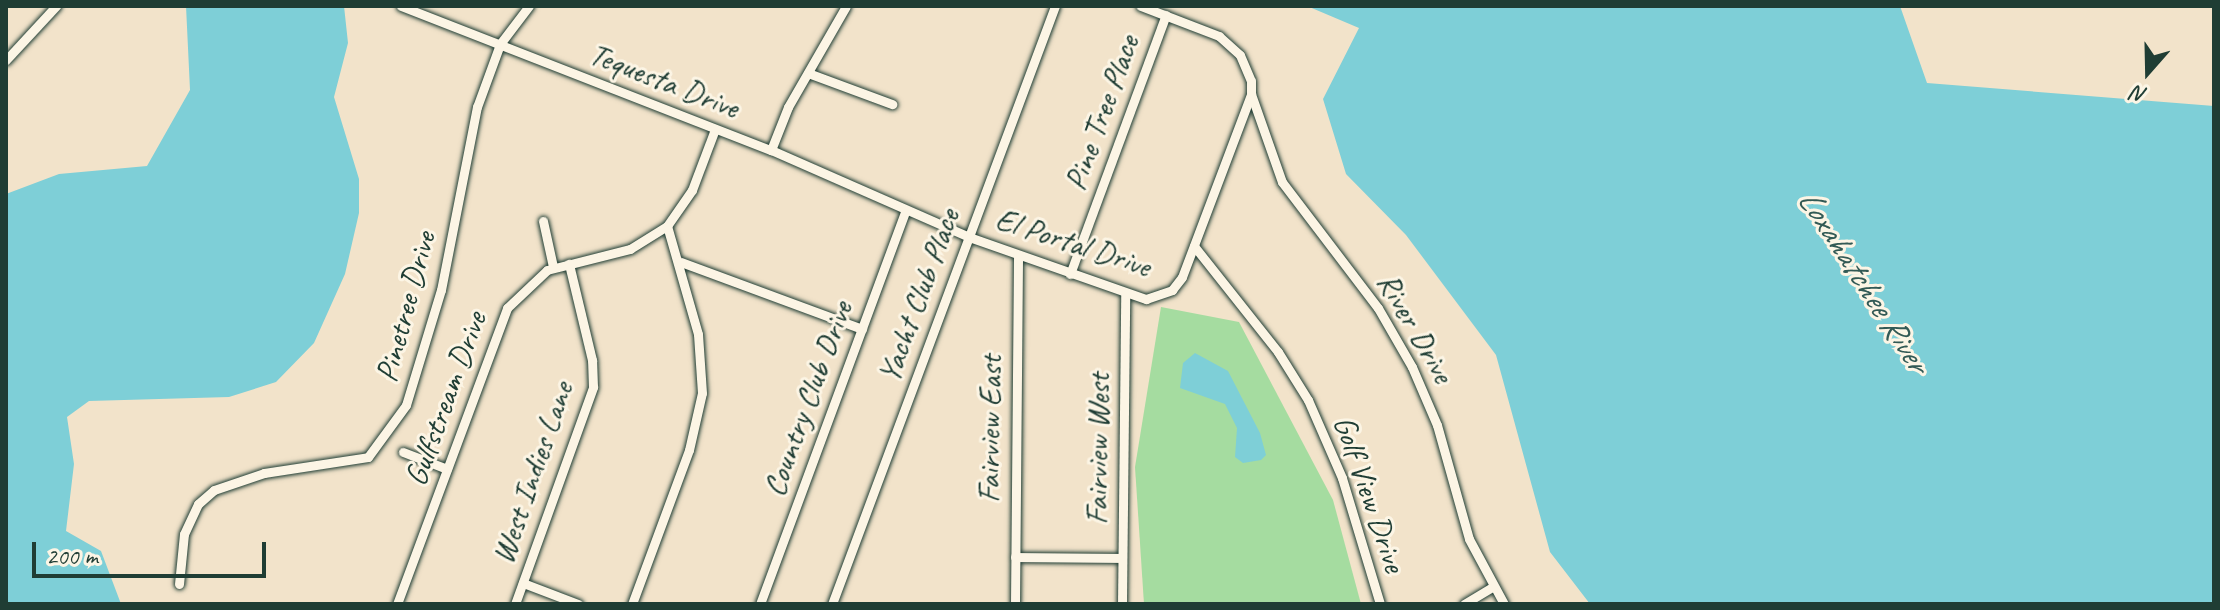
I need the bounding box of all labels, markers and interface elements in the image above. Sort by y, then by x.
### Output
street label: Pine Tree Place [1056,30,1148,196]
north arrow [2108,32,2188,112]
street label: Tequesta Drive [584,35,744,127]
text: N [2129,79,2151,110]
water label: Loxahatchee River [1790,181,1938,379]
street label: El Portal Drive [991,200,1155,286]
street label: Yacht Club Place [870,204,968,388]
street label: Pinetree Drive [368,228,444,386]
street label: River Drive [1368,266,1462,390]
street label: Country Club Drive [755,296,861,502]
street label: Gulfstream Drive [397,307,495,491]
street label: Fairview East [970,354,1010,504]
street label: Fairview West [1077,373,1119,525]
street label: West Indies Lane [484,377,582,569]
street label: Golf View Drive [1324,411,1414,577]
scale bar [36,526,270,576]
text: 200 m [46,541,98,571]

